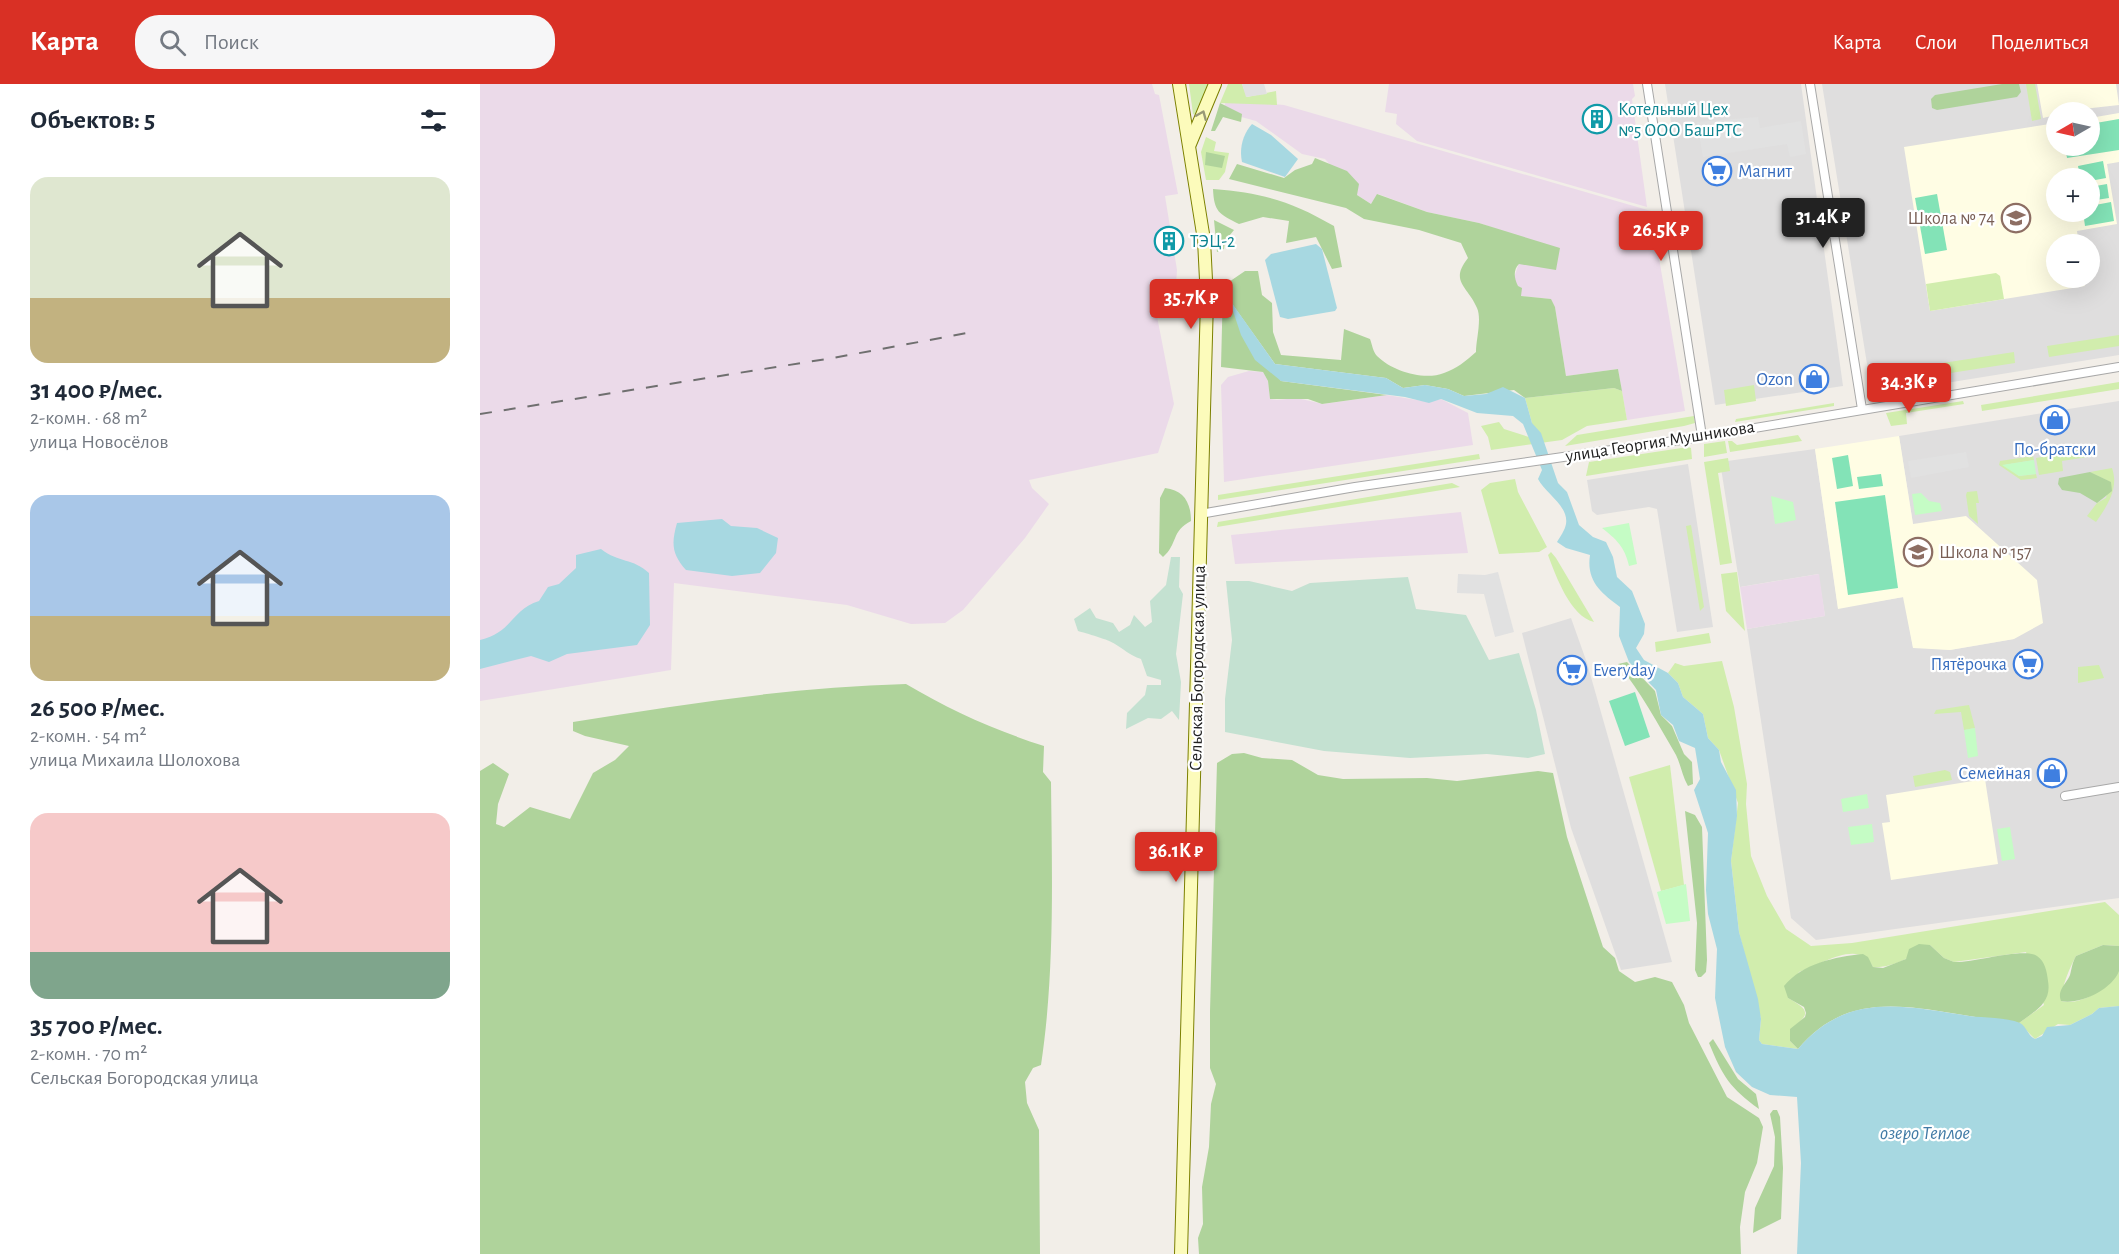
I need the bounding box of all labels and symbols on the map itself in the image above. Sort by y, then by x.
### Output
place label: Котельный Цех №5 ООО БашРТС [1618,101,1742,140]
north arrow [2046,102,2100,156]
building icon: Котельный Цех №5 ООО БашРТС [1581,103,1613,135]
one-way arrow [1195,110,1207,121]
supermarket icon: Магнит [1701,155,1733,187]
place label: Магнит [1738,163,1793,181]
pin: 31.4K ₽ [1768,198,1878,249]
school or university icon: Школа № 74 [2000,202,2032,234]
place label: Школа № 74 [1907,210,1995,228]
pin: 26.5K ₽ [1606,211,1716,262]
building icon: ТЭЦ-2 [1153,225,1185,257]
place label: ТЭЦ-2 [1190,233,1235,251]
pin: 35.7K ₽ [1136,279,1246,330]
shop icon: Ozon [1798,363,1830,395]
pin: 34.3K ₽ [1854,363,1964,414]
place label: Ozon [1756,371,1793,389]
shop icon: По-братски [2039,404,2071,436]
street label: улица Георгия Мушникова [1563,418,1756,466]
place label: По-братски [2013,440,2097,459]
school or university icon: Школа № 157 [1902,536,1934,568]
place label: Школа № 157 [1939,544,2032,562]
street label: Сельская Богородская улица [1187,565,1209,771]
supermarket icon: Пятёрочка [2012,648,2044,680]
supermarket icon: Everyday [1556,654,1588,686]
place label: Пятёрочка [1930,656,2007,674]
place label: Everyday [1593,662,1656,680]
shop icon: Семейная [2036,757,2068,789]
place label: Семейная [1958,765,2031,783]
pin: 36.1K ₽ [1121,832,1231,883]
water label: озеро Теплое [1880,1123,1970,1143]

